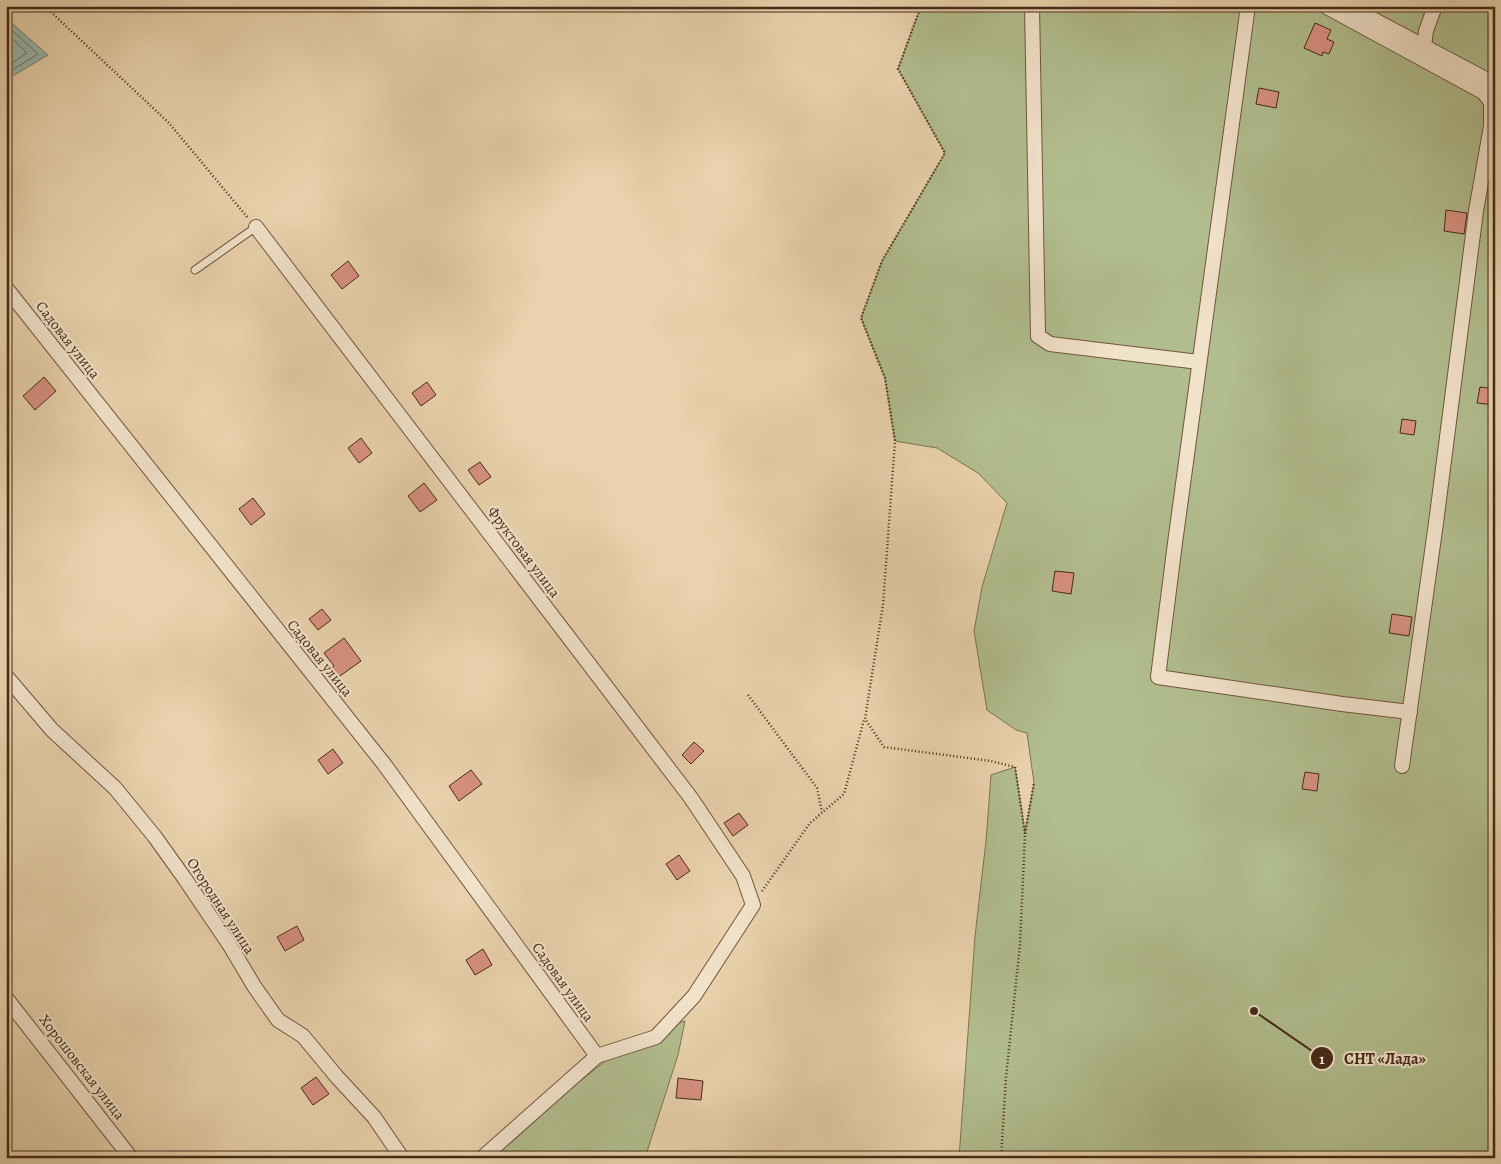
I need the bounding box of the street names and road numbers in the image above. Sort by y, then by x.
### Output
street label: Садовая улица [31,297,105,383]
street label: Фруктовая улица [483,502,565,602]
street label: Садовая улица [283,615,357,701]
street label: Огородная улица [182,854,260,958]
street label: Садовая улица [527,938,599,1026]
street label: Хорошовская улица [34,1010,130,1124]

